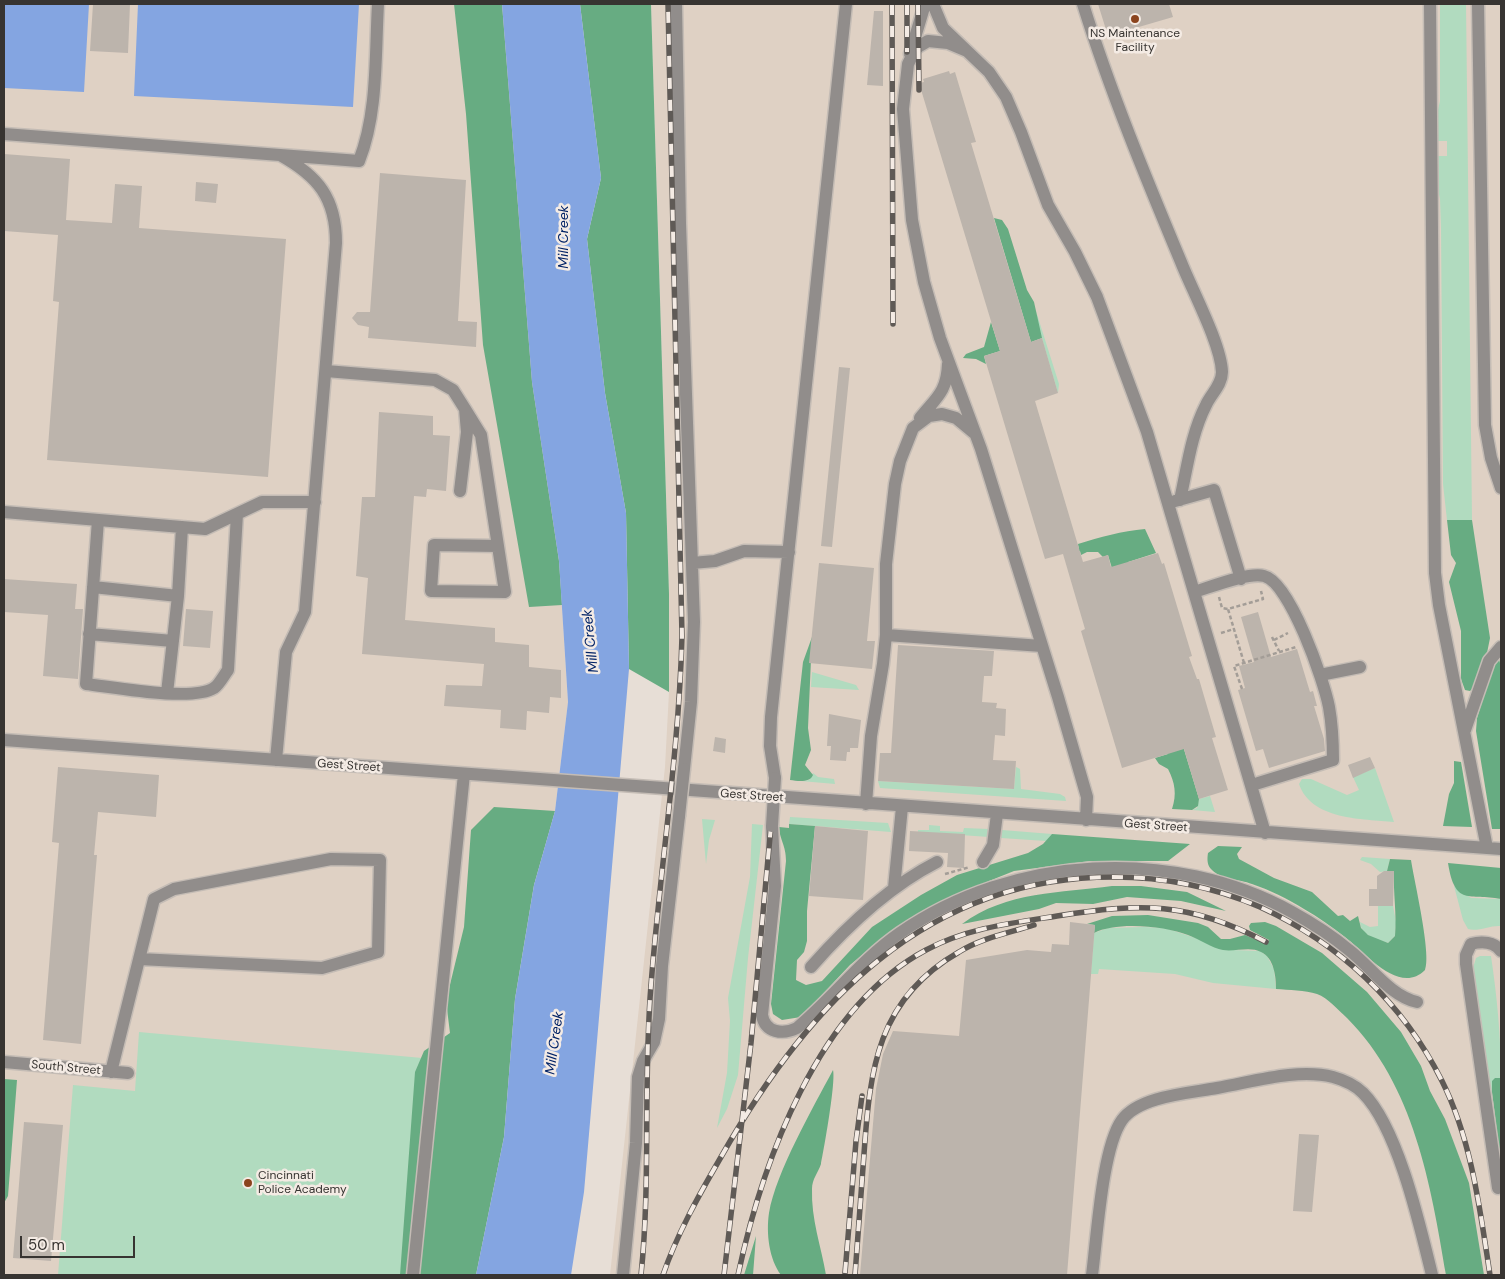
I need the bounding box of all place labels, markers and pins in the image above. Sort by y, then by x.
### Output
marker: NS Maintenance Facility [1129,13,1141,25]
place label: NS Maintenance Facility [1090,27,1180,55]
place label: Cincinnati Police Academy [258,1169,347,1197]
marker: Cincinnati Police Academy [242,1177,254,1189]

